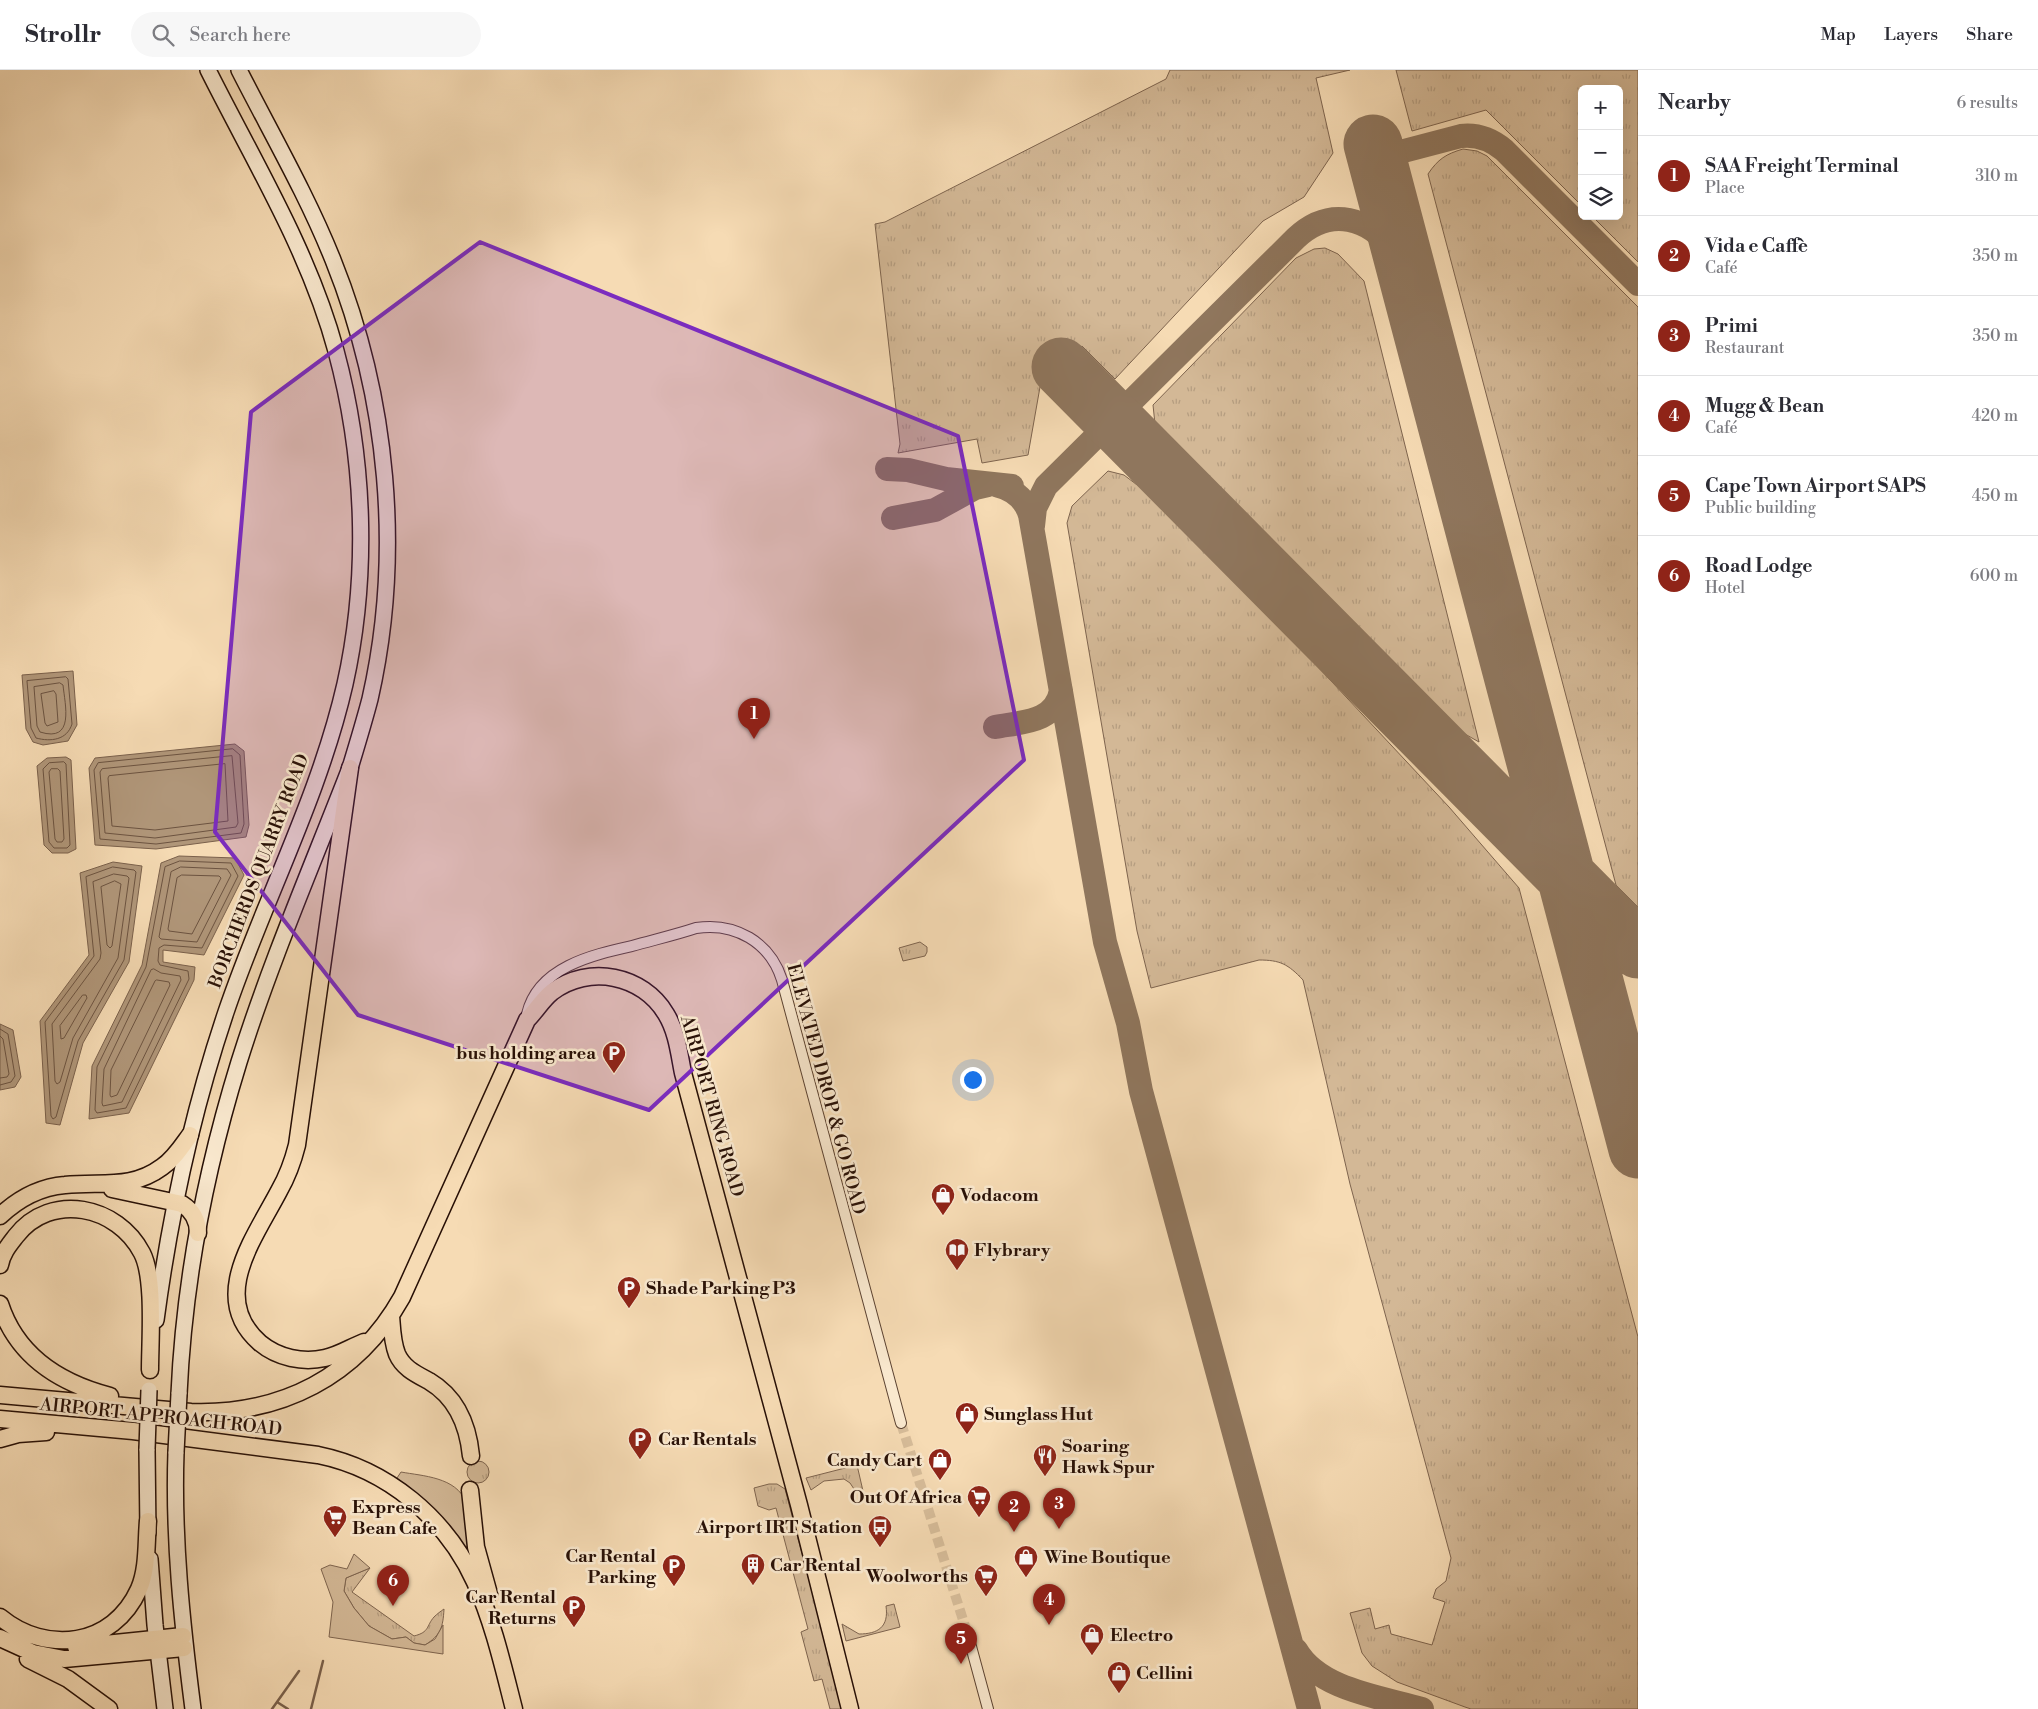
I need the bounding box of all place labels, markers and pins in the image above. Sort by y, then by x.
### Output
pin: 1 [738,698,770,739]
parking icon: bus holding area [601,1040,627,1074]
place label: bus holding area [456,1042,596,1065]
shop icon: Vodacom [930,1182,956,1216]
place label: Vodacom [959,1184,1039,1207]
library icon: Flybrary [944,1237,970,1271]
place label: Flybrary [974,1239,1051,1262]
parking icon: Shade Parking P3 [616,1275,642,1309]
place label: Shade Parking P3 [646,1277,796,1300]
shop icon: Sunglass Hut [954,1401,980,1435]
place label: Sunglass Hut [984,1403,1093,1426]
parking icon: Car Rentals [627,1426,653,1460]
place label: Car Rentals [658,1428,757,1451]
place label: Soaring Hawk Spur [1062,1435,1155,1479]
restaurant icon: Soaring Hawk Spur [1032,1443,1058,1477]
shop icon: Candy Cart [927,1447,953,1481]
place label: Candy Cart [827,1449,923,1472]
supermarket icon: Out Of Africa [966,1484,992,1518]
place label: Out Of Africa [850,1486,962,1509]
pin: 3 [1043,1488,1075,1529]
pin: 2 [998,1491,1030,1532]
place label: Express Bean Cafe [352,1496,437,1540]
supermarket icon: Express Bean Cafe [322,1504,348,1538]
bus stop icon: Airport IRT Station [867,1514,893,1548]
place label: Airport IRT Station [695,1516,862,1539]
shop icon: Wine Boutique [1013,1544,1039,1578]
place label: Car Rental Parking [565,1545,657,1589]
place label: Wine Boutique [1043,1546,1171,1569]
building icon: Car Rental [740,1552,766,1586]
parking icon: Car Rental Parking [661,1553,687,1587]
place label: Car Rental [770,1554,861,1577]
supermarket icon: Woolworths [973,1563,999,1597]
pin: 6 [377,1565,409,1606]
place label: Woolworths [865,1565,968,1588]
pin: 4 [1033,1584,1065,1625]
place label: Car Rental Returns [465,1586,556,1630]
parking icon: Car Rental Returns [561,1594,587,1628]
shop icon: Electro [1079,1622,1105,1656]
pin: 5 [945,1623,977,1664]
place label: Electro [1110,1624,1173,1647]
shop icon: Cellini [1106,1660,1132,1694]
place label: Cellini [1136,1662,1193,1685]

